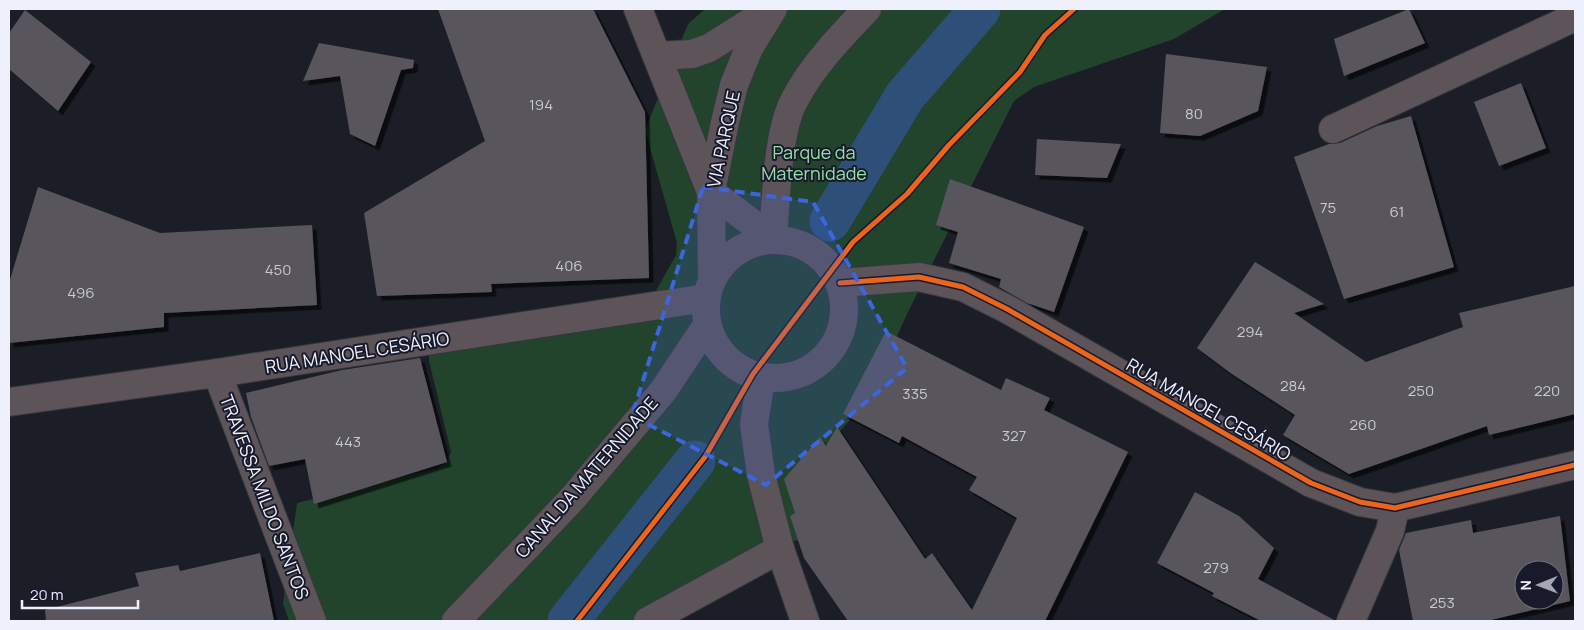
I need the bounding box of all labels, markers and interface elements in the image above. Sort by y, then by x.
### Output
street label: VIA PARQUE [701,88,745,190]
house number: 194 [529,94,553,115]
house number: 80 [1185,103,1203,124]
park label: Parque da Maternidade [761,140,867,185]
house number: 75 [1320,197,1336,218]
house number: 61 [1390,201,1404,222]
house number: 406 [555,255,583,276]
house number: 450 [265,259,291,280]
house number: 496 [67,282,95,303]
house number: 294 [1237,321,1264,342]
street label: RUA MANOEL CESÁRIO [263,326,451,378]
street label: RUA MANOEL CESÁRIO [1122,352,1296,466]
house number: 284 [1280,375,1306,396]
house number: 250 [1408,380,1434,401]
house number: 220 [1534,380,1560,401]
house number: 335 [902,383,928,404]
street label: TRAVESSA MILDO SANTOS [215,391,315,603]
street label: CANAL DA MATERNIDADE [509,391,663,563]
house number: 260 [1349,414,1377,435]
house number: 327 [1002,425,1026,446]
house number: 443 [335,431,361,452]
house number: 279 [1203,557,1229,578]
north arrow [1514,560,1564,610]
scale bar [22,578,139,610]
text: N [1516,580,1535,590]
text: 20 m [30,584,63,605]
house number: 253 [1429,592,1455,613]

